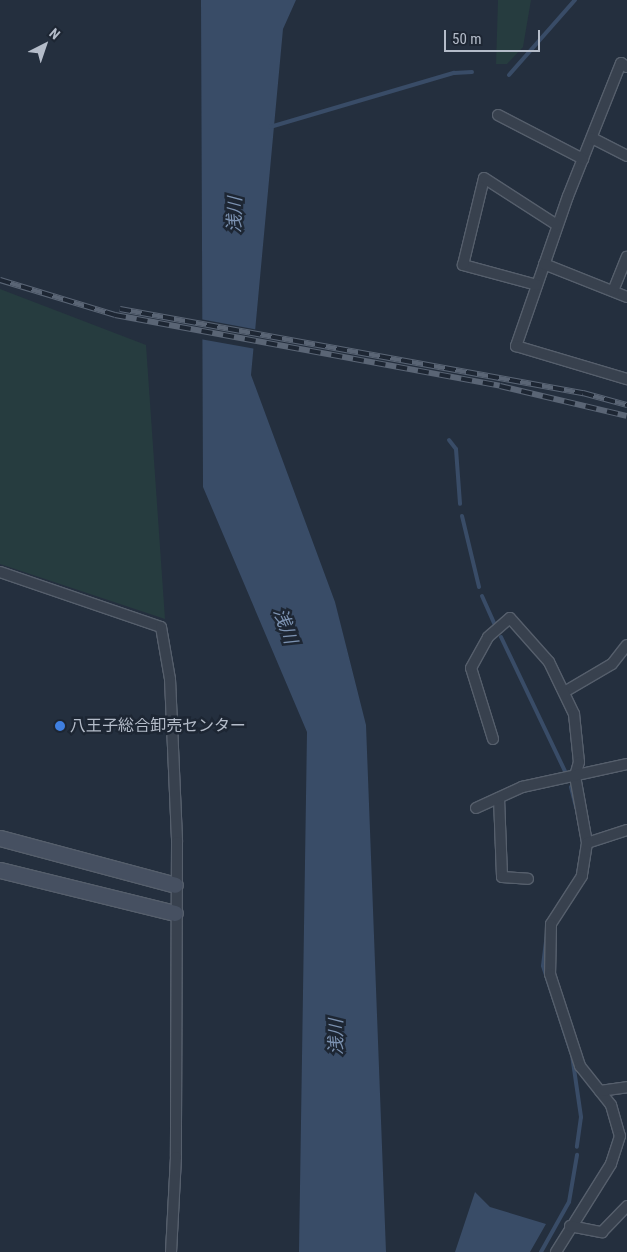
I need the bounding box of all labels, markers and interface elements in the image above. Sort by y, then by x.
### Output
north arrow [20,20,70,70]
scale bar [447,20,543,52]
text: N [46,25,63,43]
text: 50 m [452,30,482,48]
water label: 浅川 [224,197,246,233]
water label: 浅川 [269,605,301,647]
place label: 八王子総合卸売センター [70,716,246,736]
marker: 八王子総合卸売センター [54,720,66,732]
water label: 浅川 [325,1019,347,1055]

